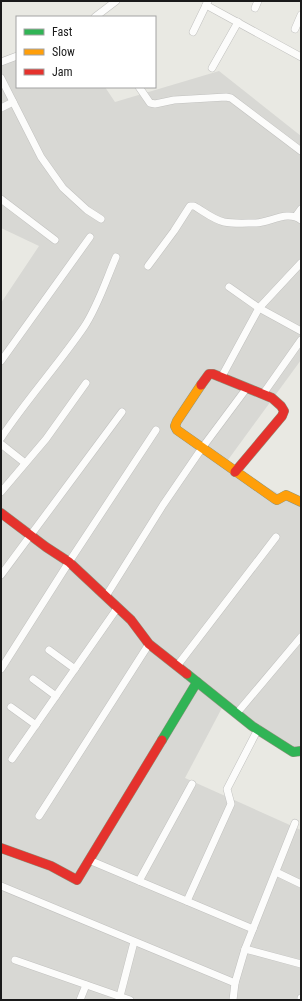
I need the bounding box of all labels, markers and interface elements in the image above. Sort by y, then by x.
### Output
legend [16,16,156,88]
text: Fast [52,25,73,39]
text: Slow [52,45,75,59]
text: Jam [52,65,73,79]

